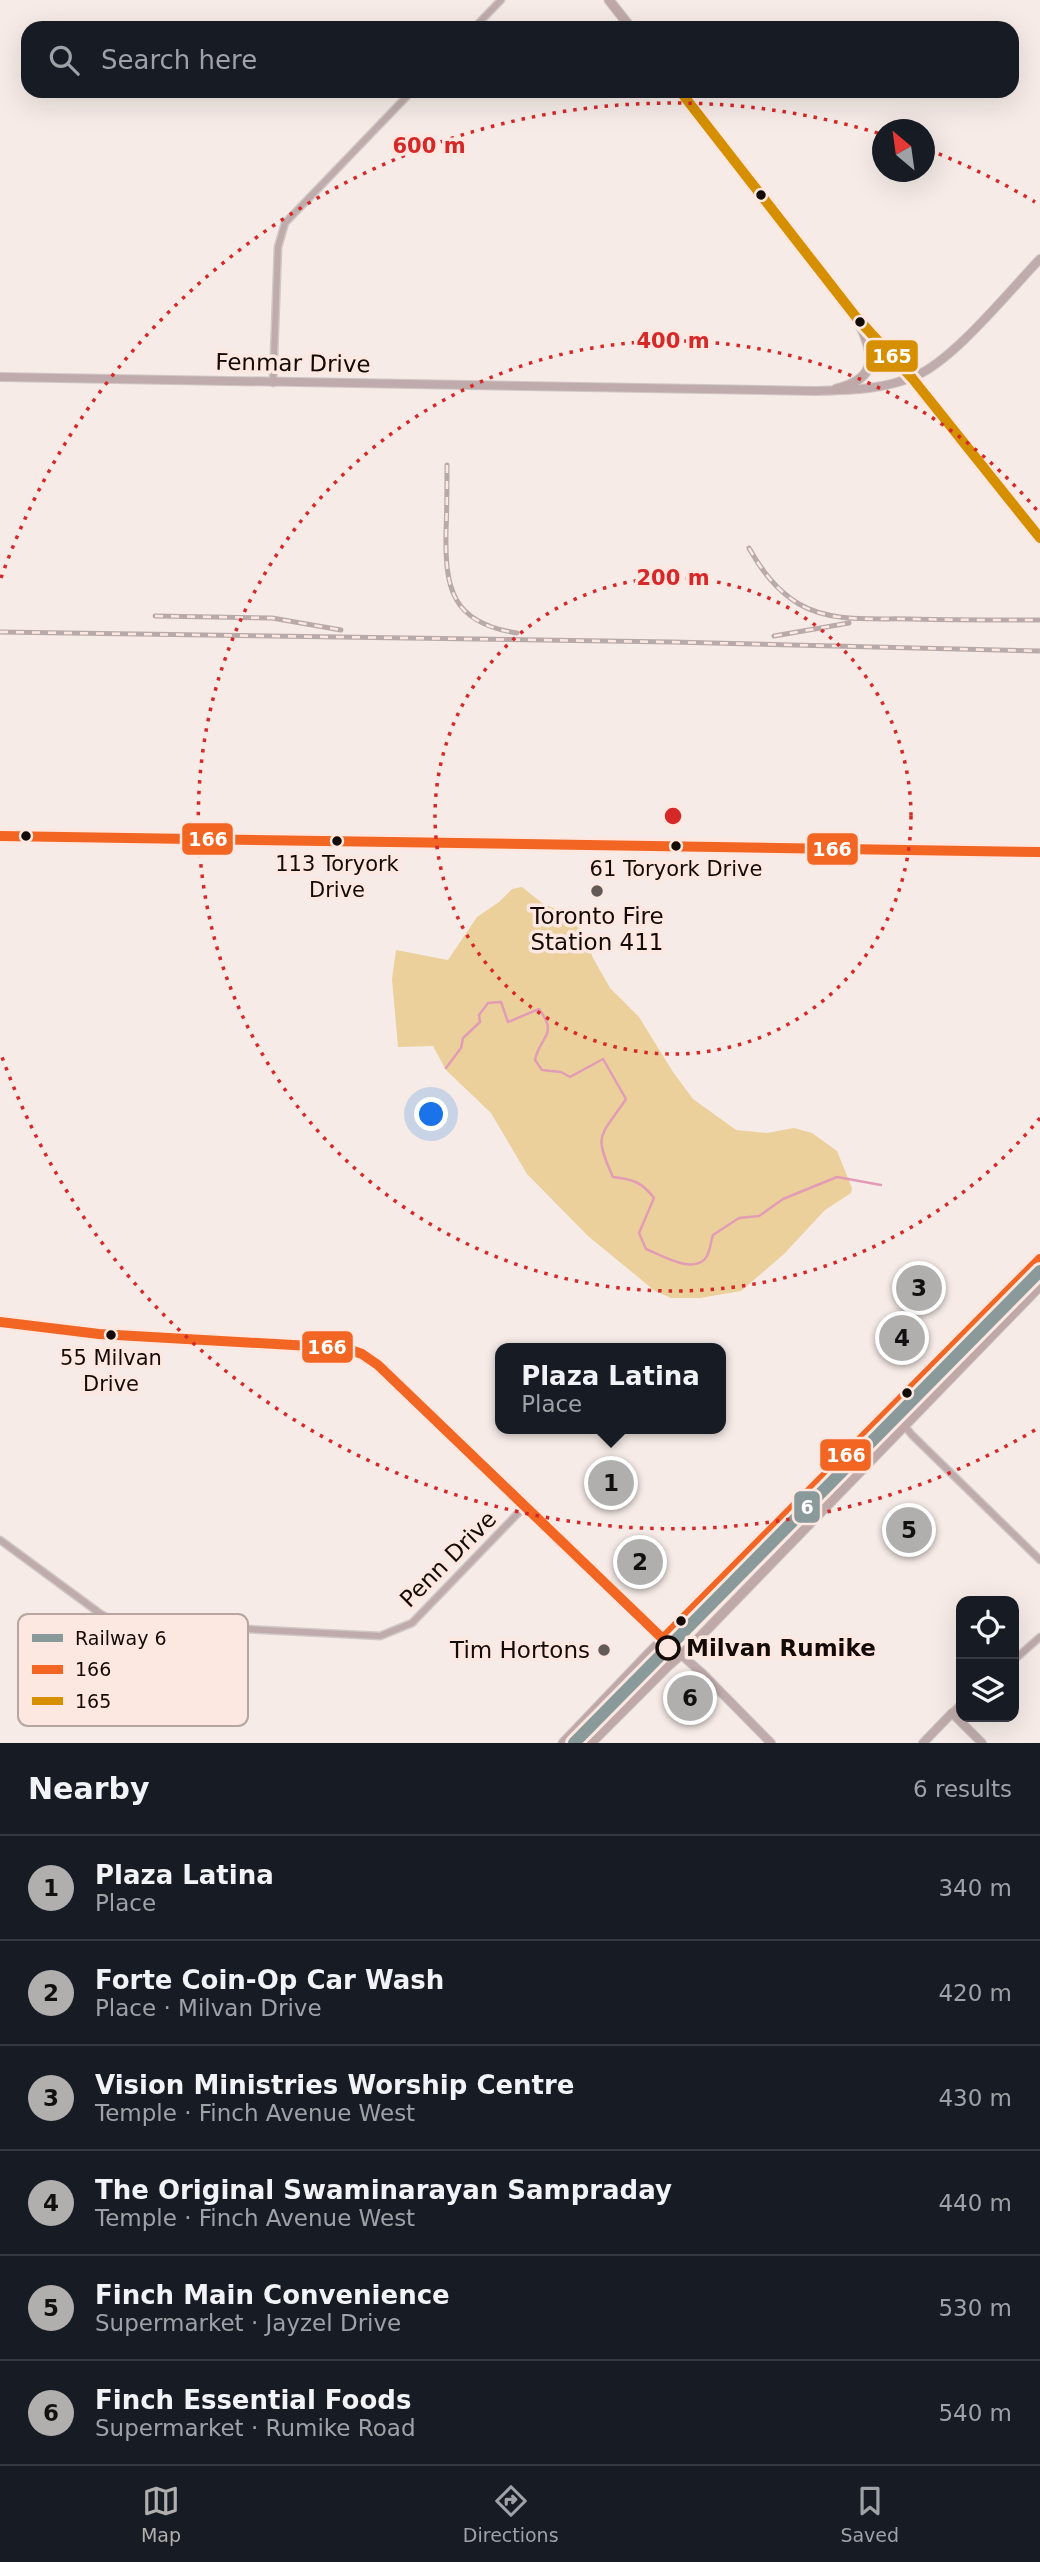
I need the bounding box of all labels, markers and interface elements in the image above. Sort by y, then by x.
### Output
search box [21,21,1019,98]
icon: search [45,41,83,79]
text: Search here [101,45,257,75]
north arrow [872,119,935,182]
text: 600 m [392,134,466,158]
unlabelled marker [754,188,768,202]
unlabelled marker [853,315,867,329]
text: 400 m [636,329,710,353]
line badge: 165 [865,339,919,373]
text: 165 [872,345,912,367]
street label: Fenmar Drive [215,349,371,377]
text: 200 m [636,566,710,590]
centre of rings [661,804,685,828]
line badge: 166 [181,822,234,856]
text: 166 [188,828,228,850]
unlabelled marker [19,829,33,843]
line badge: 166 [806,832,859,866]
marker: 113 Toryork Drive [330,834,344,848]
text: 166 [812,838,852,860]
marker: 61 Toryork Drive [669,839,683,853]
place label: 113 Toryork Drive [275,852,400,902]
place label: 61 Toryork Drive [590,857,762,881]
marker: Toronto Fire Station 411 [589,883,605,899]
place label: Toronto Fire Station 411 [529,903,664,955]
your location [414,1097,448,1131]
pin: 3 [896,1262,942,1314]
pin: 4 [879,1312,925,1364]
marker: 55 Milvan Drive [104,1328,118,1342]
line badge: 166 [301,1330,354,1364]
text: 166 [307,1336,347,1358]
popup [495,1343,726,1434]
place label: 55 Milvan Drive [60,1346,162,1396]
text: Plaza Latina [521,1361,700,1391]
unlabelled marker [900,1386,914,1400]
text: Place [521,1391,582,1417]
line badge: 166 [819,1438,872,1472]
text: 166 [826,1444,866,1466]
pin: 1 [588,1457,634,1509]
line badge: 6 [793,1490,821,1524]
text: 6 [800,1496,814,1518]
pin: 5 [886,1504,932,1556]
street label: Penn Drive [395,1506,501,1612]
pin: 2 [617,1536,663,1588]
map controls [956,1596,1019,1722]
button: locate [956,1596,1019,1659]
legend [18,1614,248,1726]
unlabelled marker [674,1614,688,1628]
text: Railway 6 [75,1627,167,1649]
place label: Milvan Rumike [686,1635,876,1661]
marker: Milvan Rumike [656,1636,680,1660]
place label: Tim Hortons [449,1637,590,1663]
marker: Tim Hortons [596,1642,612,1658]
text: 166 [75,1658,111,1680]
button: layers [956,1659,1019,1722]
pin: 6 [667,1672,713,1724]
text: 165 [75,1690,111,1712]
text: Nearby [28,1771,150,1806]
text: 6 results [913,1776,1012,1802]
text: Plaza Latina [95,1860,274,1890]
text: 1 [43,1875,59,1901]
text: 340 m [938,1875,1012,1901]
text: Place [95,1890,156,1916]
text: Forte Coin-Op Car Wash [95,1965,444,1995]
text: 2 [43,1980,59,2006]
text: 420 m [938,1980,1012,2006]
text: Place · Milvan Drive [95,1995,322,2021]
text: Vision Ministries Worship Centre [95,2070,575,2100]
text: 3 [43,2085,59,2111]
text: 430 m [938,2085,1012,2111]
text: Temple · Finch Avenue West [95,2100,415,2126]
text: The Original Swaminarayan Sampraday [95,2175,672,2205]
text: 4 [43,2190,59,2216]
text: 440 m [938,2190,1012,2216]
text: Temple · Finch Avenue West [95,2205,415,2231]
text: Finch Main Convenience [95,2280,450,2310]
text: 5 [43,2295,59,2321]
text: 530 m [938,2295,1012,2321]
text: Supermarket · Jayzel Drive [95,2310,401,2336]
text: Finch Essential Foods [95,2385,411,2415]
text: 6 [43,2400,59,2426]
text: 540 m [938,2400,1012,2426]
text: Supermarket · Rumike Road [95,2415,416,2441]
tab: Map [141,2482,181,2546]
tab: Directions [463,2482,559,2546]
tab: Saved [840,2482,899,2546]

